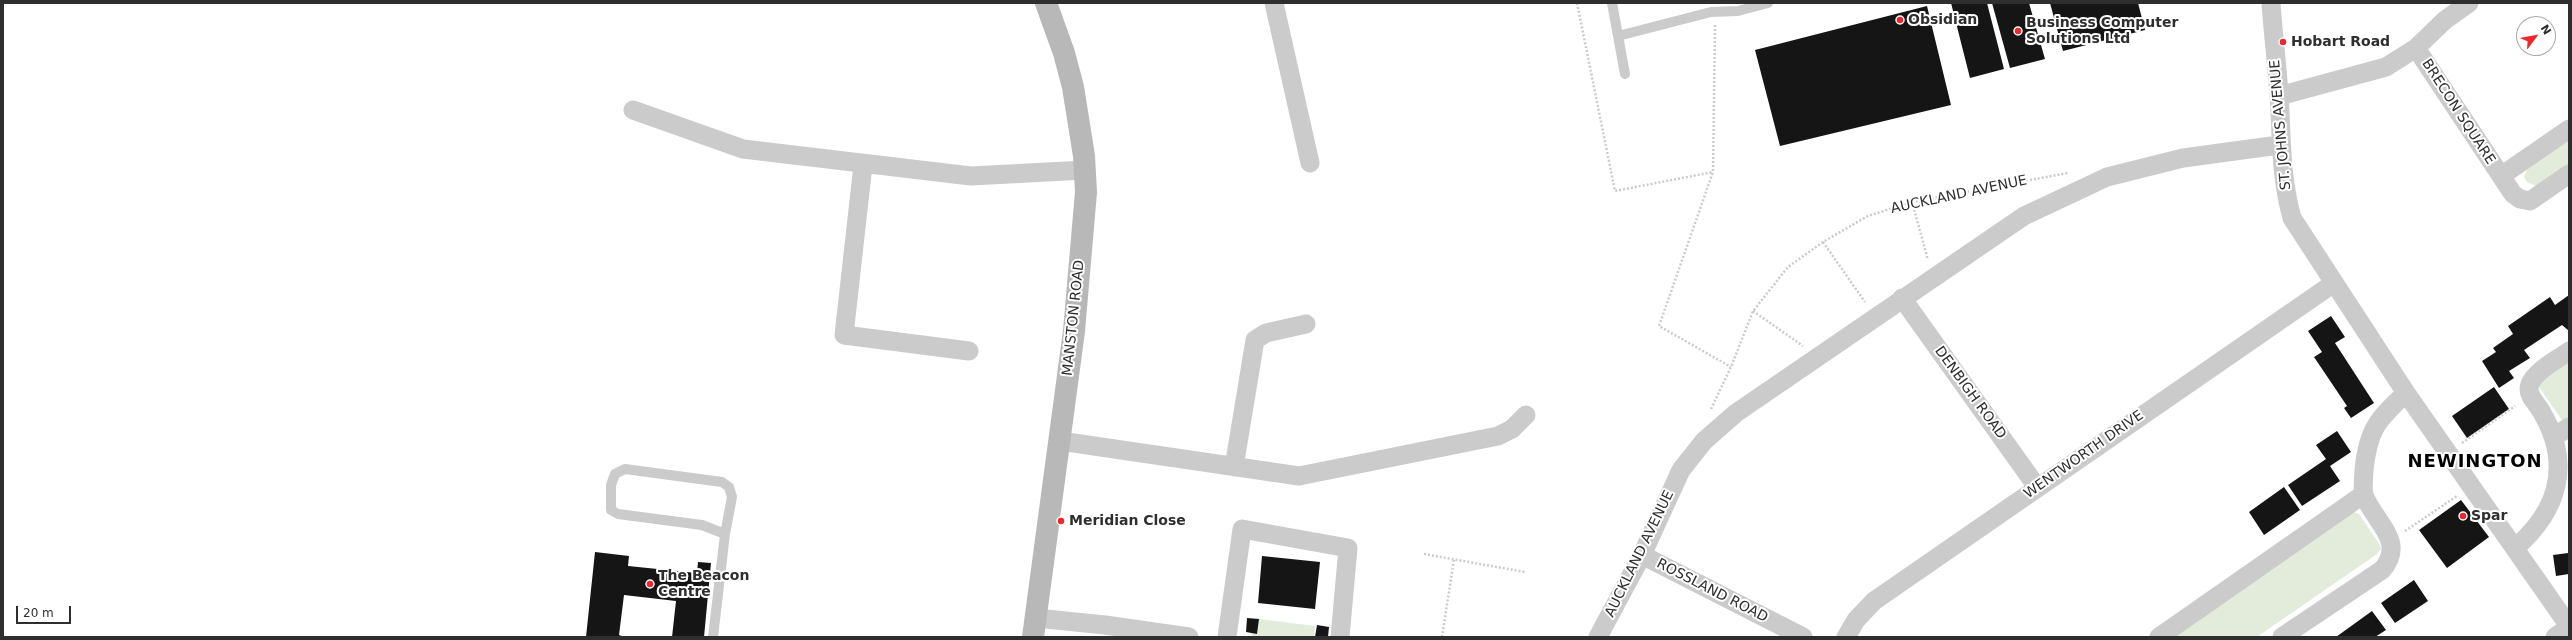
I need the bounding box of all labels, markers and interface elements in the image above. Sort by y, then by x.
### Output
place label: Obsidian [1908,12,1977,28]
marker: Obsidian [1895,15,1905,25]
place label: Business Computer Solutions Ltd [2026,15,2178,48]
north arrow [2516,16,2556,56]
text: N [2538,23,2554,37]
marker: Business Computer Solutions Ltd [2013,26,2023,36]
place label: Hobart Road [2291,34,2390,50]
marker: Hobart Road [2278,37,2288,47]
street label: BRECON SQUARE [2418,56,2498,168]
street label: ST. JOHNS AVENUE [2267,59,2295,191]
street label: AUCKLAND AVENUE [1889,172,2029,218]
street label: MANSTON ROAD [1060,259,1088,377]
street label: DENBIGH ROAD [1931,343,2009,443]
street label: WENTWORTH DRIVE [2021,407,2147,503]
district label: NEWINGTON [2407,451,2543,473]
street label: AUCKLAND AVENUE [1602,488,1678,620]
place label: Spar [2471,508,2507,524]
marker: Spar [2458,511,2468,521]
place label: Meridian Close [1069,513,1186,529]
marker: Meridian Close [1056,516,1066,526]
street label: ROSSLAND ROAD [1653,556,1771,626]
place label: The Beacon Centre [658,568,749,600]
marker: The Beacon Centre [645,579,655,589]
scale bar [18,598,73,624]
text: 20 m [23,606,54,620]

